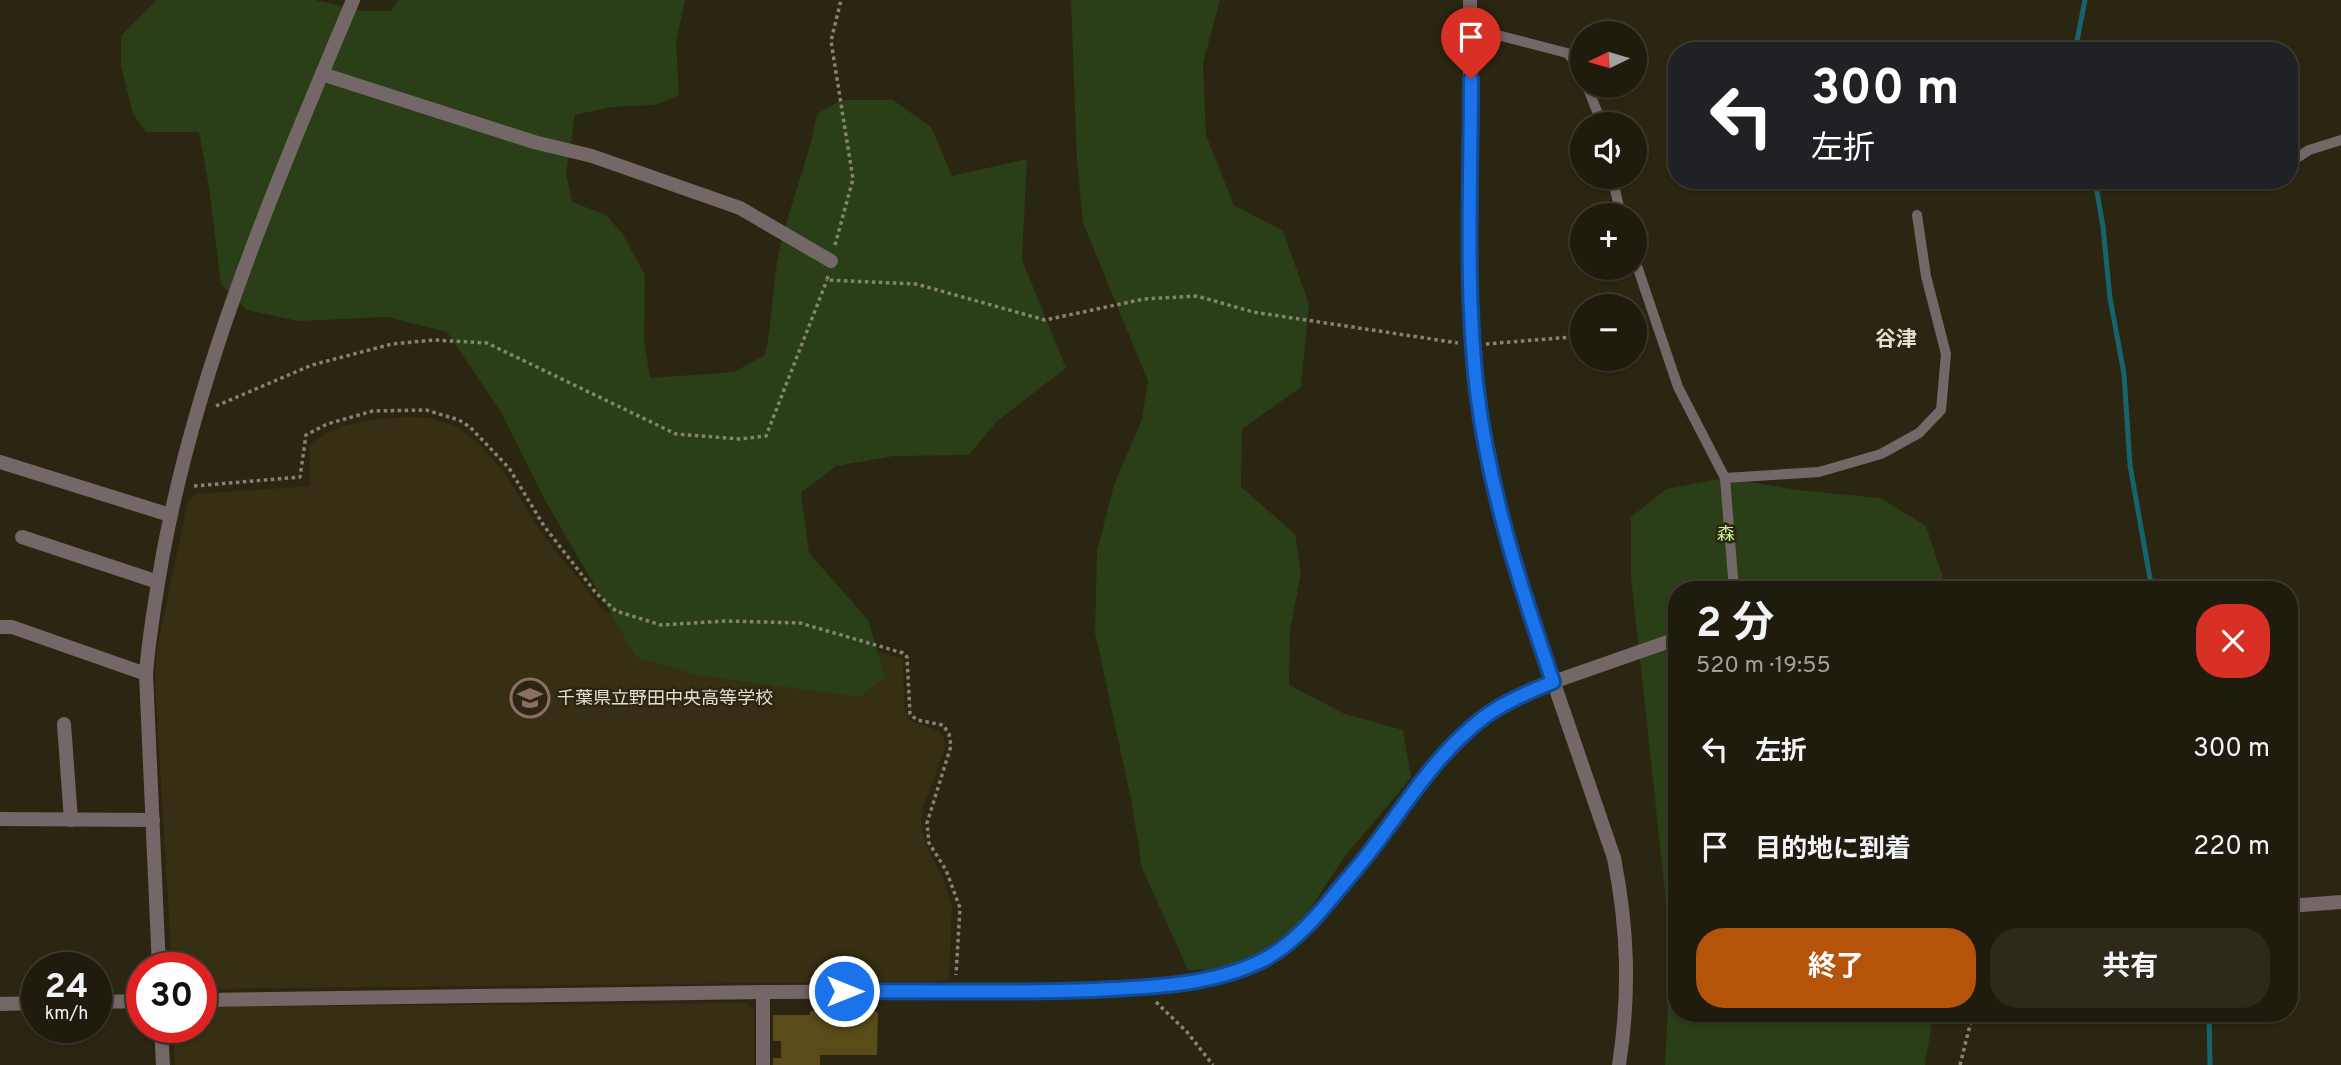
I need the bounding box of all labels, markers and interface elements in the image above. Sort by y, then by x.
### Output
pin [1441,7,1501,79]
icon: arrive [1452,18,1490,56]
north arrow [1570,21,1647,98]
map controls [1570,21,1647,371]
text: 300 m [1811,60,1959,122]
icon: left [1696,70,1787,161]
button: sound [1570,112,1647,189]
text: 左折 [1811,130,1875,170]
button: + [1570,203,1647,280]
button: − [1570,294,1647,371]
district label: 谷津 [1875,327,1917,354]
park label: 森 [1717,524,1735,547]
text: 2 分 [1696,599,1774,652]
button: close [2196,604,2270,678]
text: 520 m · 19:55 [1696,652,1831,681]
school or university icon: 千葉県立野田中央高等学校 [509,677,551,719]
place label: 千葉県立野田中央高等学校 [557,688,773,711]
icon: left [1696,730,1734,768]
text: 300 m [2193,733,2270,766]
text: 左折 [1755,736,1807,769]
icon: arrive [1696,828,1734,866]
text: 220 m [2193,831,2270,864]
text: 目的地に到着 [1755,834,1911,867]
button: 終了 [1696,928,1976,1008]
button: 共有 [1990,928,2270,1008]
speed limit sign: 30 [126,952,217,1043]
position arrow [807,954,881,1028]
text: 24 [45,966,88,1010]
text: km/h [45,1003,88,1026]

